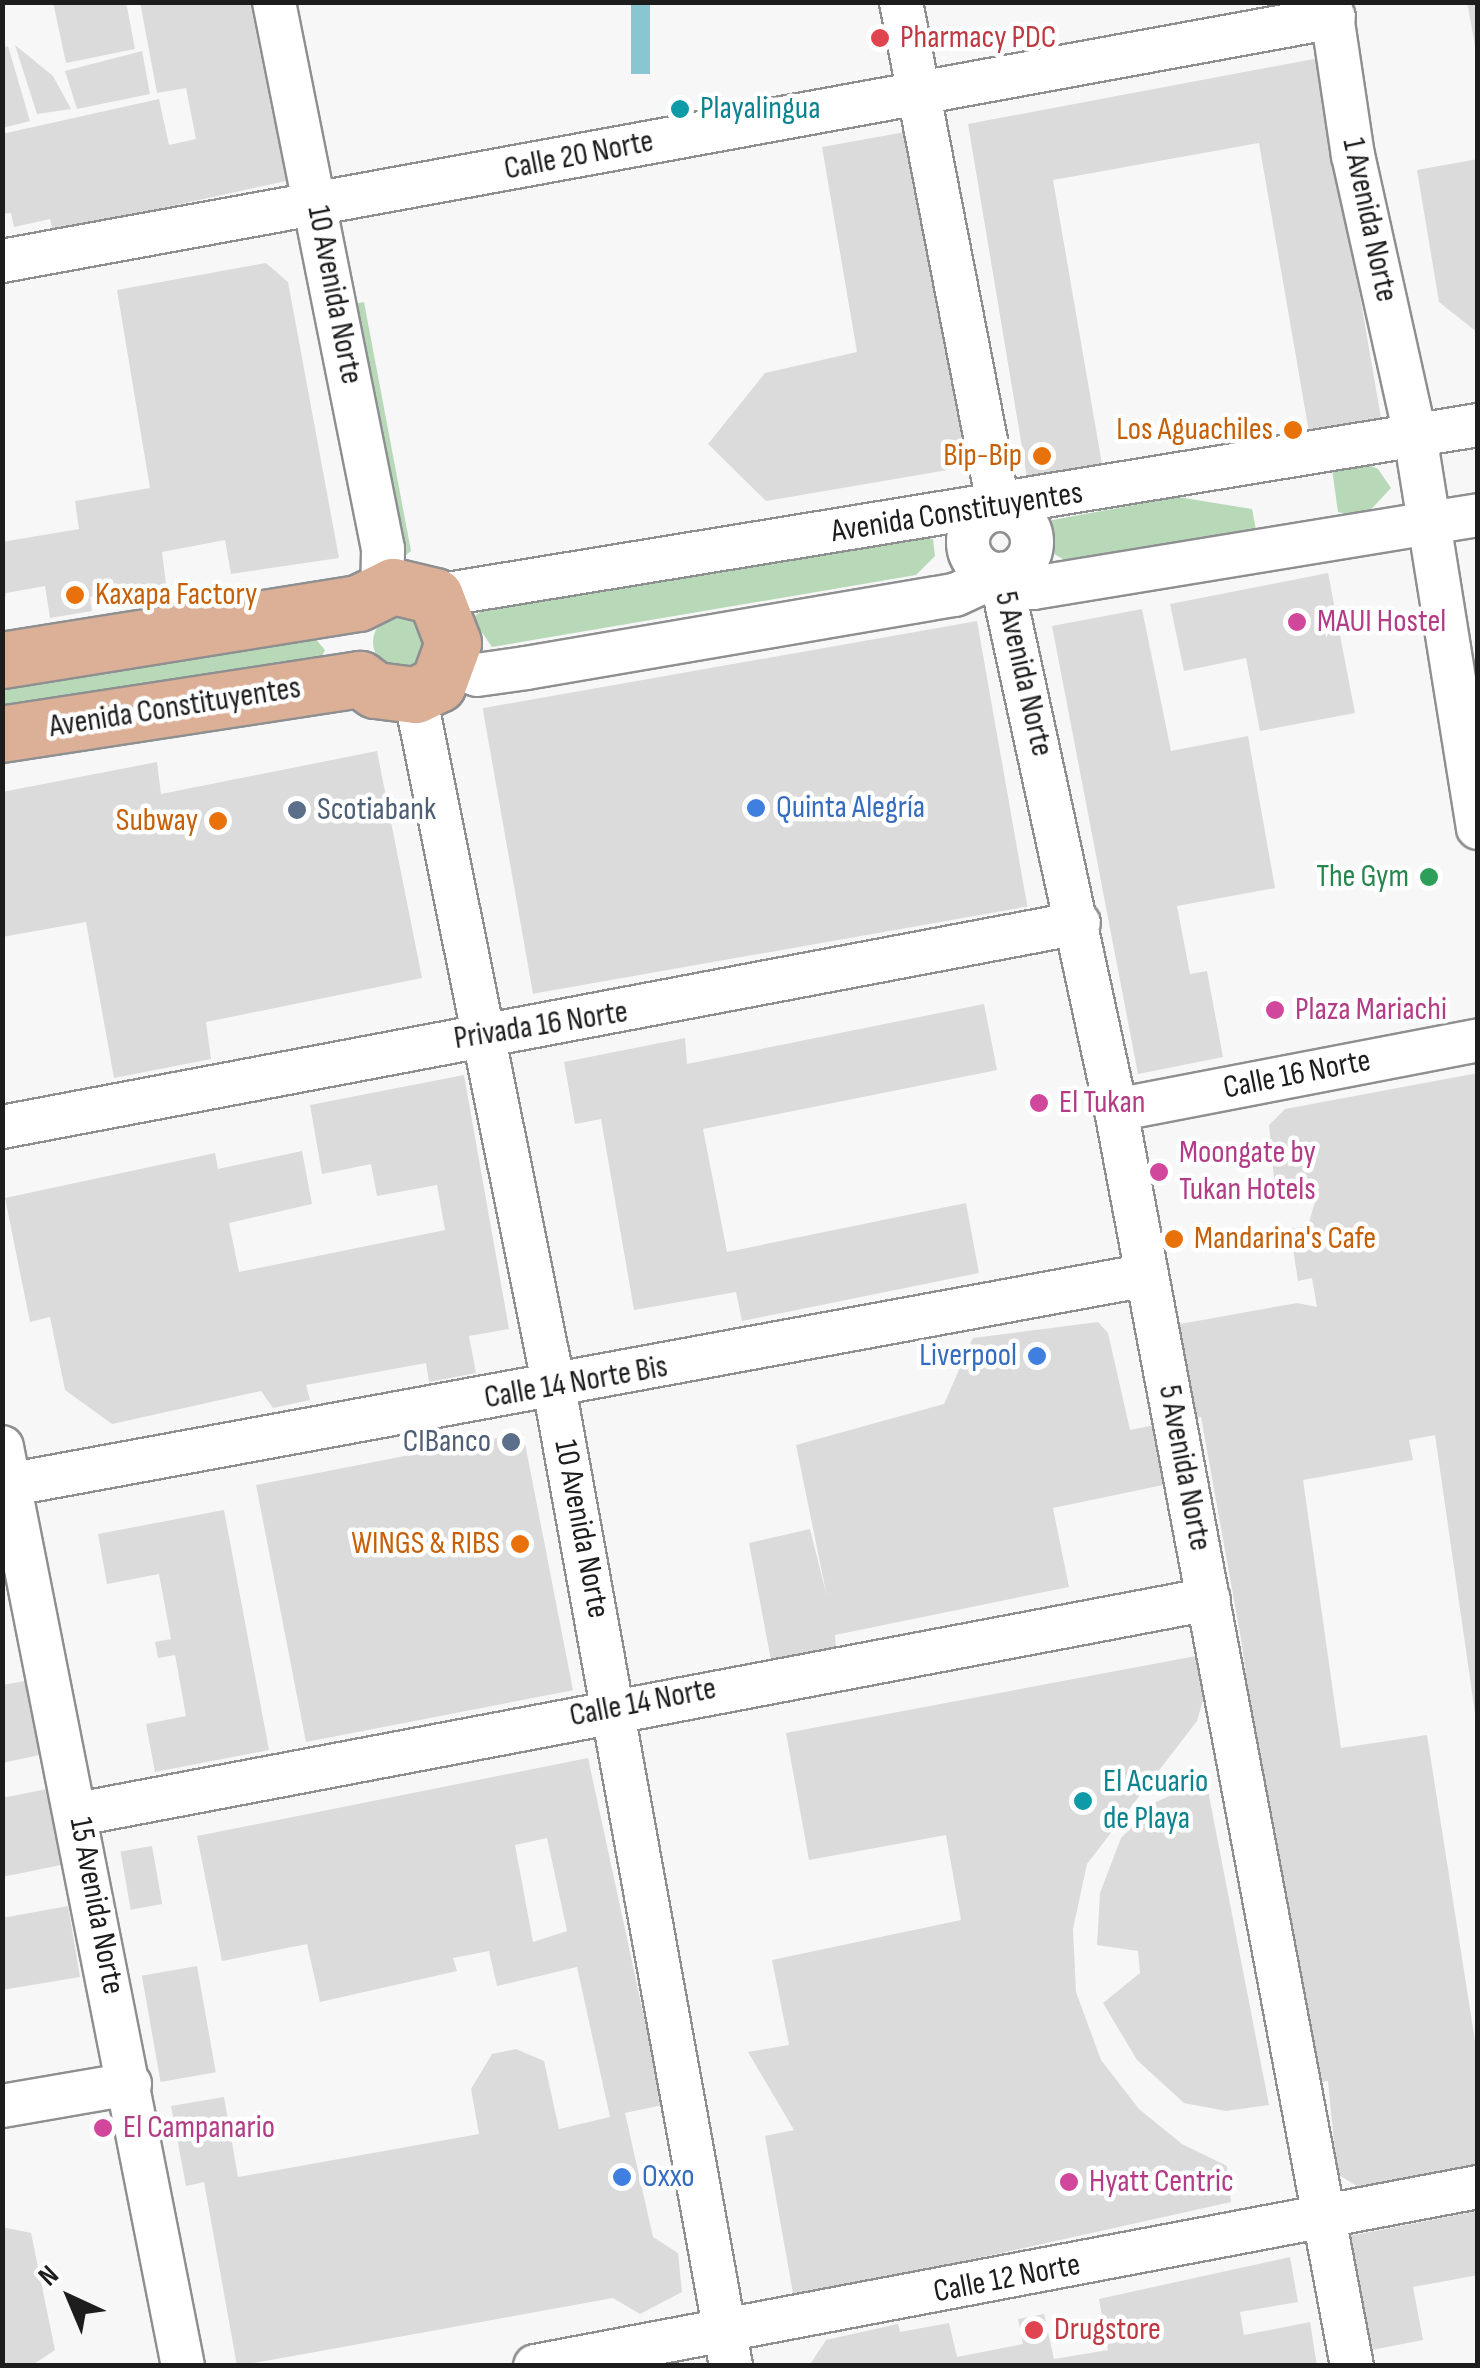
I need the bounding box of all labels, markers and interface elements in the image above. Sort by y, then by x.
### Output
place label: Pharmacy PDC [900,19,1056,57]
marker: Pharmacy PDC [869,27,891,49]
place label: Playalingua [700,90,820,128]
marker: Playalingua [669,98,691,120]
street label: Calle 20 Norte [501,123,657,189]
street label: 1 Avenida Norte [1333,135,1405,305]
street label: 10 Avenida Norte [298,203,370,387]
place label: Los Aguachiles [1116,411,1273,449]
marker: Los Aguachiles [1282,419,1304,441]
place label: Bip-Bip [943,437,1022,475]
marker: Bip-Bip [1031,445,1053,467]
street label: Avenida Constituyentes [829,474,1085,552]
place label: Kaxapa Factory [95,576,257,614]
marker: Kaxapa Factory [64,584,86,606]
street label: 5 Avenida Norte [985,588,1061,760]
place label: MAUI Hostel [1317,603,1446,641]
marker: MAUI Hostel [1286,611,1308,633]
street label: Avenida Constituyentes [47,669,303,747]
place label: Quinta Alegría [776,789,925,827]
place label: Scotiabank [317,791,436,829]
marker: Quinta Alegría [745,797,767,819]
marker: Scotiabank [286,799,308,821]
place label: Subway [116,802,198,840]
marker: Subway [207,810,229,832]
place label: The Gym [1316,858,1409,896]
marker: The Gym [1418,866,1440,888]
place label: Plaza Mariachi [1295,991,1447,1029]
street label: Privada 16 Norte [451,993,631,1059]
marker: Plaza Mariachi [1264,999,1286,1021]
street label: Calle 16 Norte [1220,1042,1374,1108]
place label: El Tukan [1059,1084,1146,1122]
marker: El Tukan [1028,1092,1050,1114]
place label: Moongate by Tukan Hotels [1179,1135,1316,1210]
marker: Moongate by Tukan Hotels [1148,1161,1170,1183]
place label: Mandarina's Cafe [1194,1220,1376,1258]
marker: Mandarina's Cafe [1163,1228,1185,1250]
place label: Liverpool [919,1337,1017,1375]
marker: Liverpool [1026,1345,1048,1367]
street label: Calle 14 Norte Bis [482,1348,670,1418]
street label: 5 Avenida Norte [1149,1382,1219,1554]
place label: CIBanco [403,1423,491,1461]
marker: CIBanco [500,1431,522,1453]
street label: 10 Avenida Norte [545,1437,617,1621]
place label: WINGS & RIBS [351,1525,500,1563]
marker: WINGS & RIBS [509,1533,531,1555]
street label: Calle 14 Norte [567,1670,719,1736]
place label: El Acuario de Playa [1103,1764,1208,1839]
marker: El Acuario de Playa [1072,1790,1094,1812]
street label: 15 Avenida Norte [60,1814,132,1998]
place label: El Campanario [123,2109,275,2147]
marker: El Campanario [92,2117,114,2139]
place label: Oxxo [642,2158,695,2196]
place label: Hyatt Centric [1089,2163,1234,2201]
marker: Oxxo [611,2166,633,2188]
marker: Hyatt Centric [1058,2171,1080,2193]
street label: Calle 12 Norte [930,2246,1084,2312]
north arrow [20,2248,120,2348]
text: N [32,2259,66,2293]
place label: Drugstore [1054,2311,1161,2349]
marker: Drugstore [1023,2319,1045,2341]

